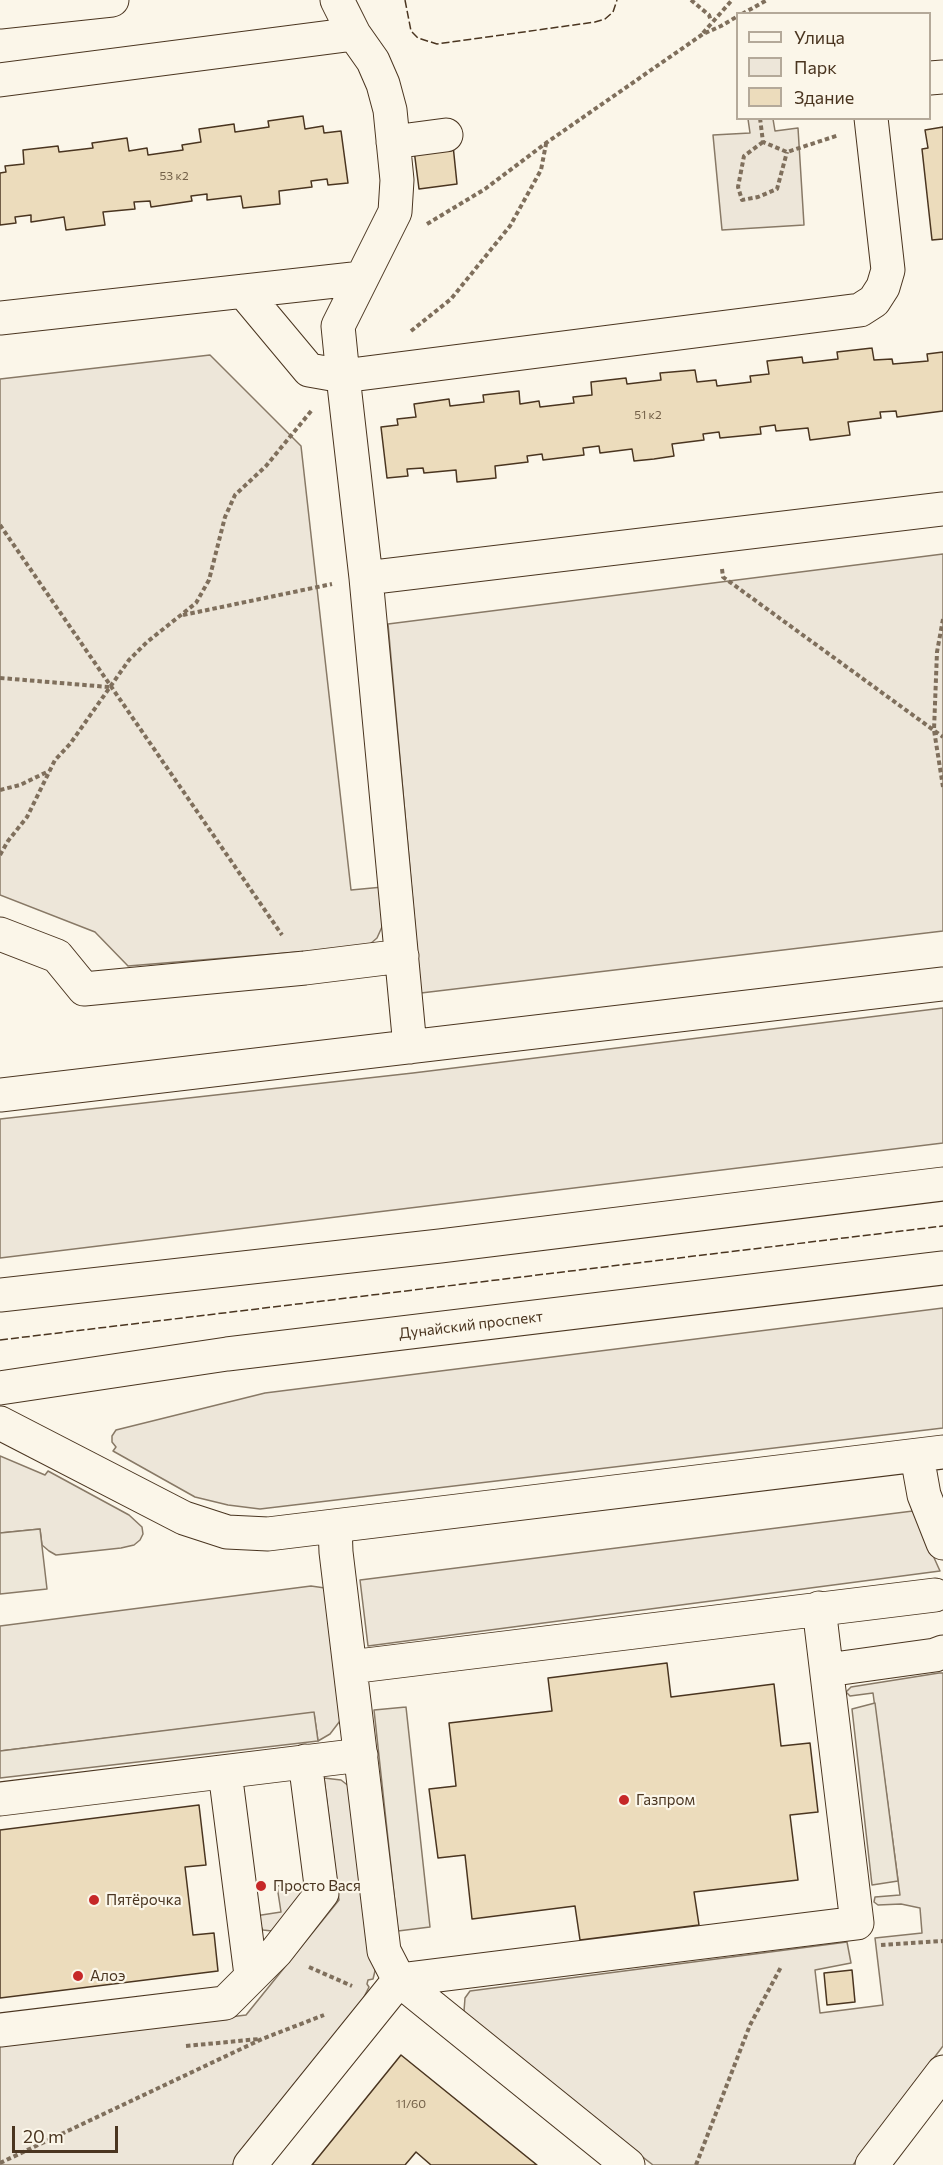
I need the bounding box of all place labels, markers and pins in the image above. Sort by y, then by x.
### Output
place label: Газпром [636,1791,695,1809]
marker: Газпром [617,1793,631,1807]
place label: Просто Вася [273,1877,361,1895]
marker: Просто Вася [254,1879,268,1893]
place label: Пятёрочка [106,1891,181,1909]
marker: Пятёрочка [87,1893,101,1907]
place label: Алоэ [90,1967,125,1985]
marker: Алоэ [71,1969,85,1983]

